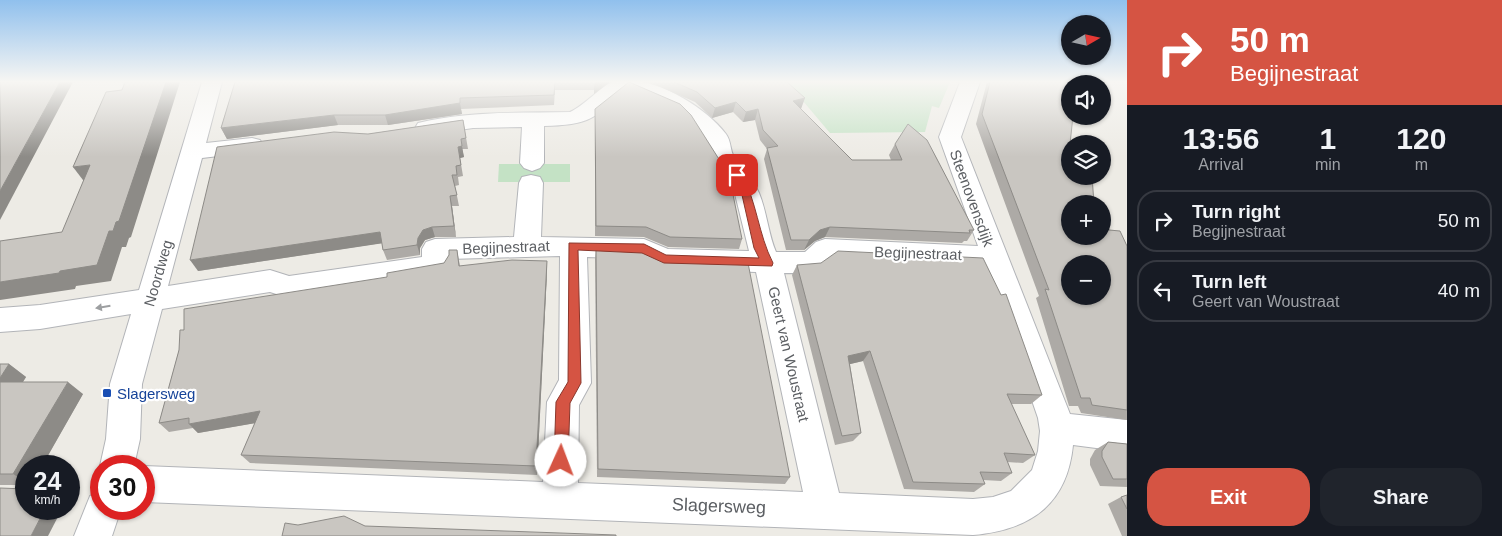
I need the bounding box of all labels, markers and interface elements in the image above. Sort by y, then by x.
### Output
north arrow [1061,15,1111,65]
map controls [1061,15,1111,305]
icon: right [1147,20,1212,85]
text: 50 m [1230,20,1310,59]
text: Begijnestraat [1230,61,1358,86]
button: sound [1061,75,1111,125]
text: 13:56 [1183,122,1259,155]
text: 1 [1319,122,1336,155]
text: 120 [1396,122,1446,155]
button: layers [1061,135,1111,185]
street label: Steenovensdijk [947,147,998,249]
pin [716,154,758,196]
text: Arrival [1198,156,1244,173]
text: min [1315,156,1341,173]
text: m [1415,156,1428,173]
icon: arrive [723,161,751,189]
button: + [1061,195,1111,245]
text: Turn right [1192,201,1280,222]
icon: right [1149,207,1177,235]
text: 50 m [1438,210,1480,231]
text: Begijnestraat [1192,223,1285,240]
street label: Begijnestraat [462,237,551,257]
street label: Noordweg [140,238,176,308]
street label: Begijnestraat [874,243,963,263]
button: − [1061,255,1111,305]
text: Turn left [1192,271,1267,292]
icon: left [1149,277,1177,305]
text: 40 m [1438,280,1480,301]
street label: Geert van Woustraat [765,285,813,424]
text: Geert van Woustraat [1192,293,1339,310]
one-way arrow [95,303,111,311]
place label: Slagersweg [117,385,195,402]
marker: Slagersweg [101,387,113,399]
position arrow [534,434,586,486]
speed limit sign: 30 [90,455,155,520]
text: 24 [34,467,61,495]
button: Exit [1147,468,1310,526]
button: Share [1320,468,1482,526]
text: km/h [34,493,61,507]
street label: Slagersweg [672,494,766,518]

